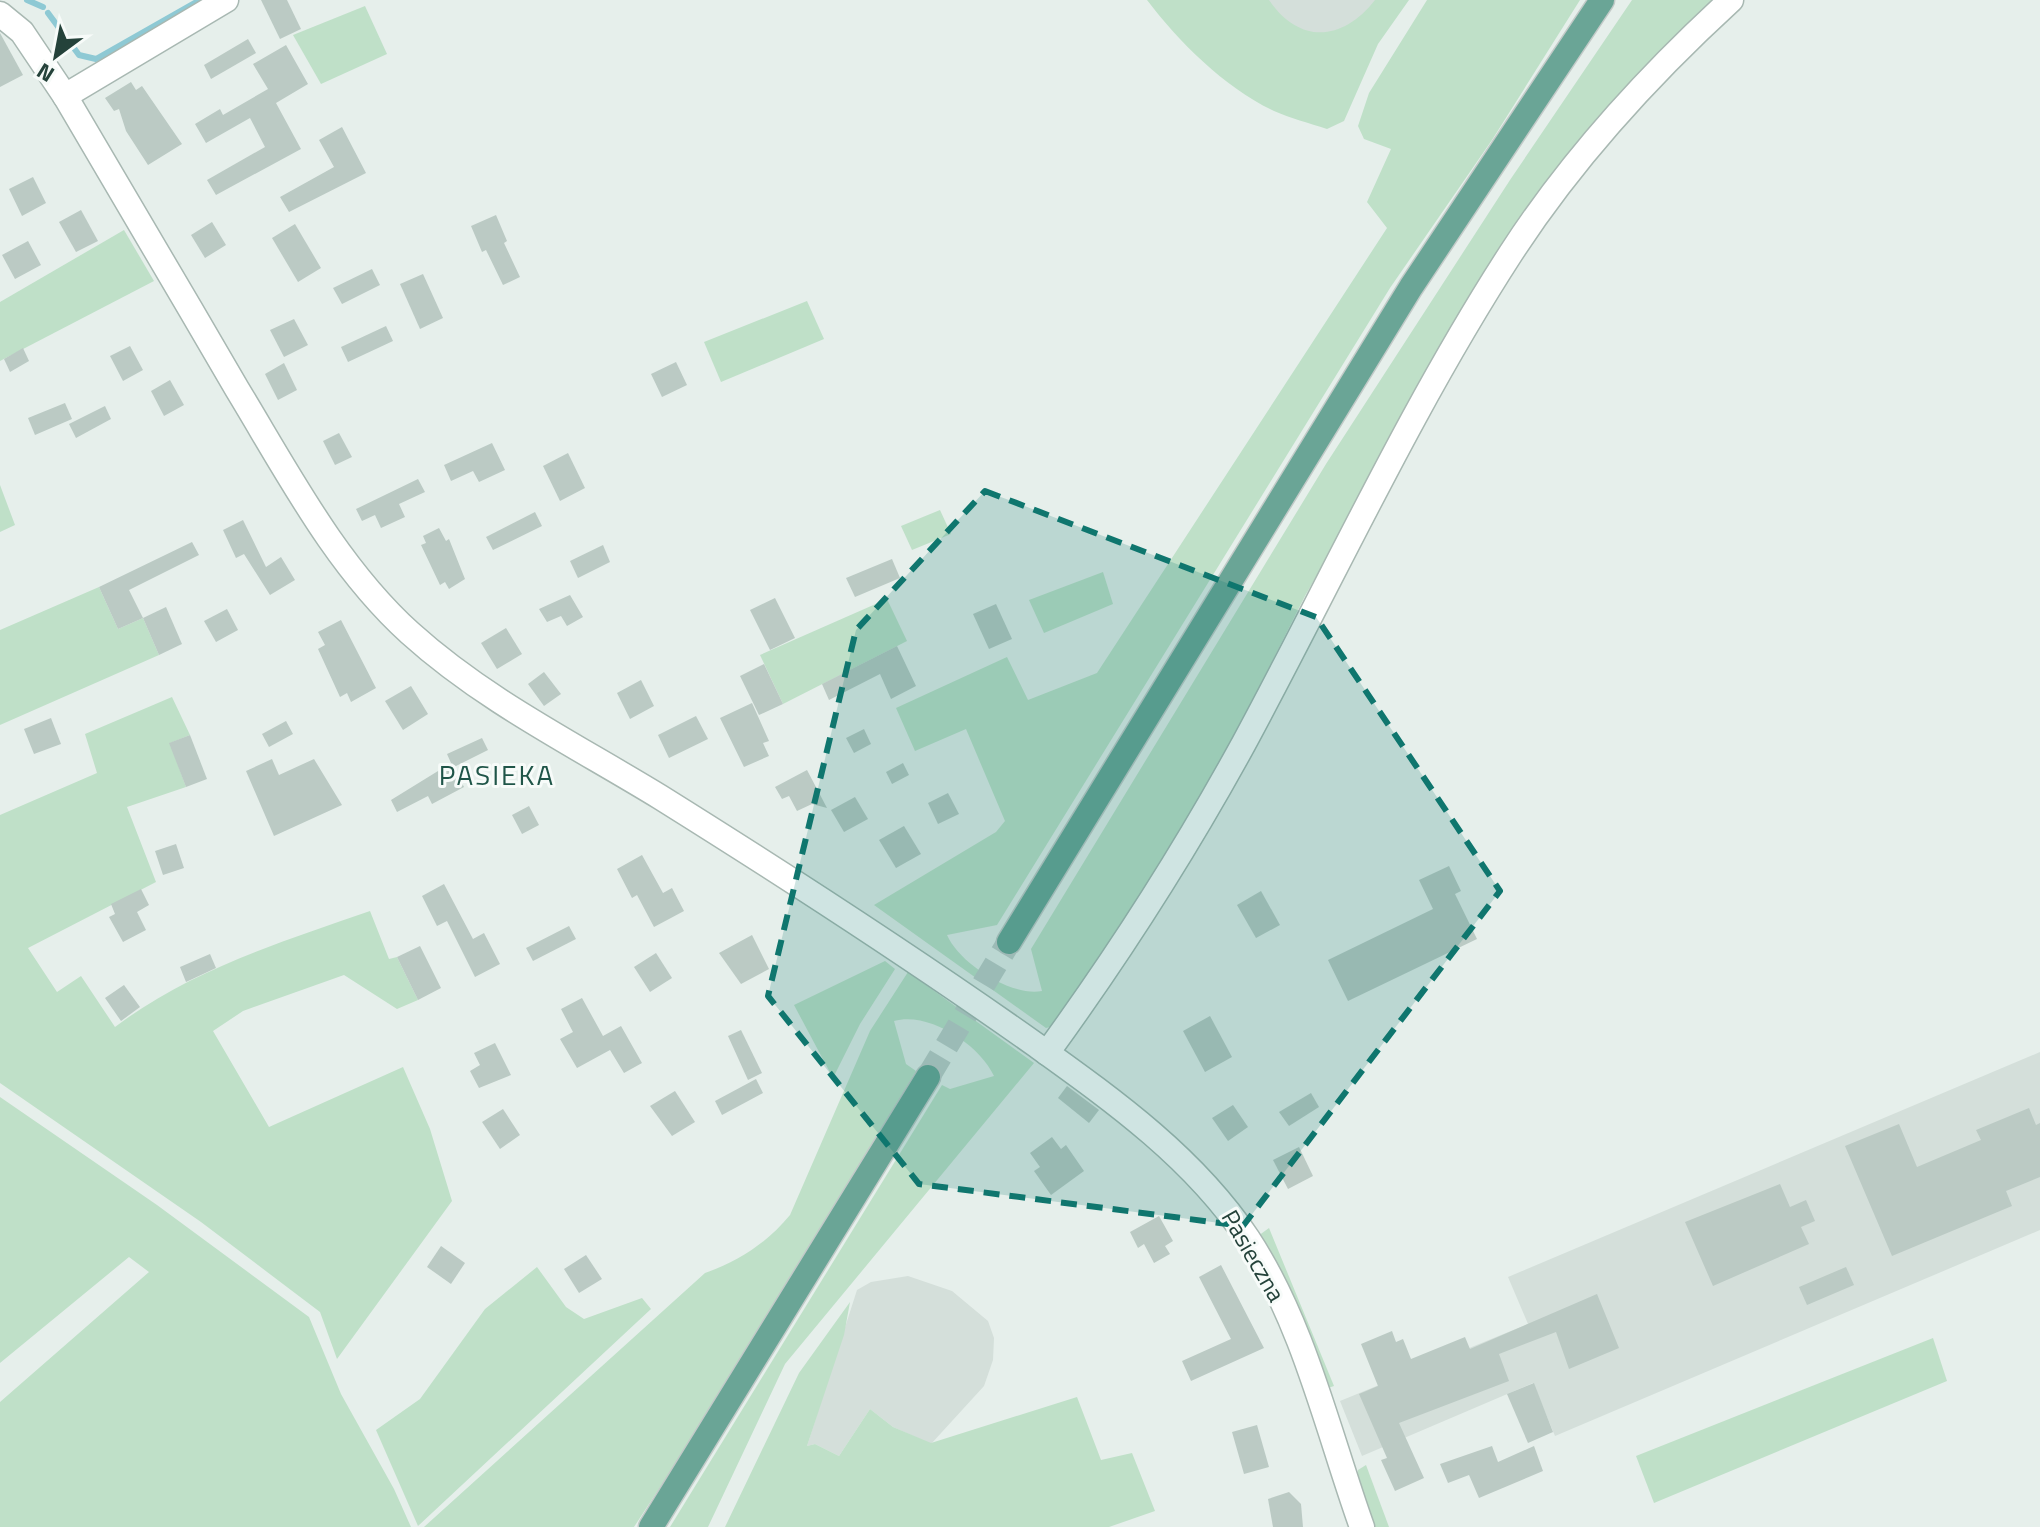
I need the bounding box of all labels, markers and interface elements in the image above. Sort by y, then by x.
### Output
north arrow [16,16,96,96]
text: N [30,55,61,91]
district label: PASIEKA [439,753,555,796]
street label: Pasieczna [1213,1203,1295,1308]

